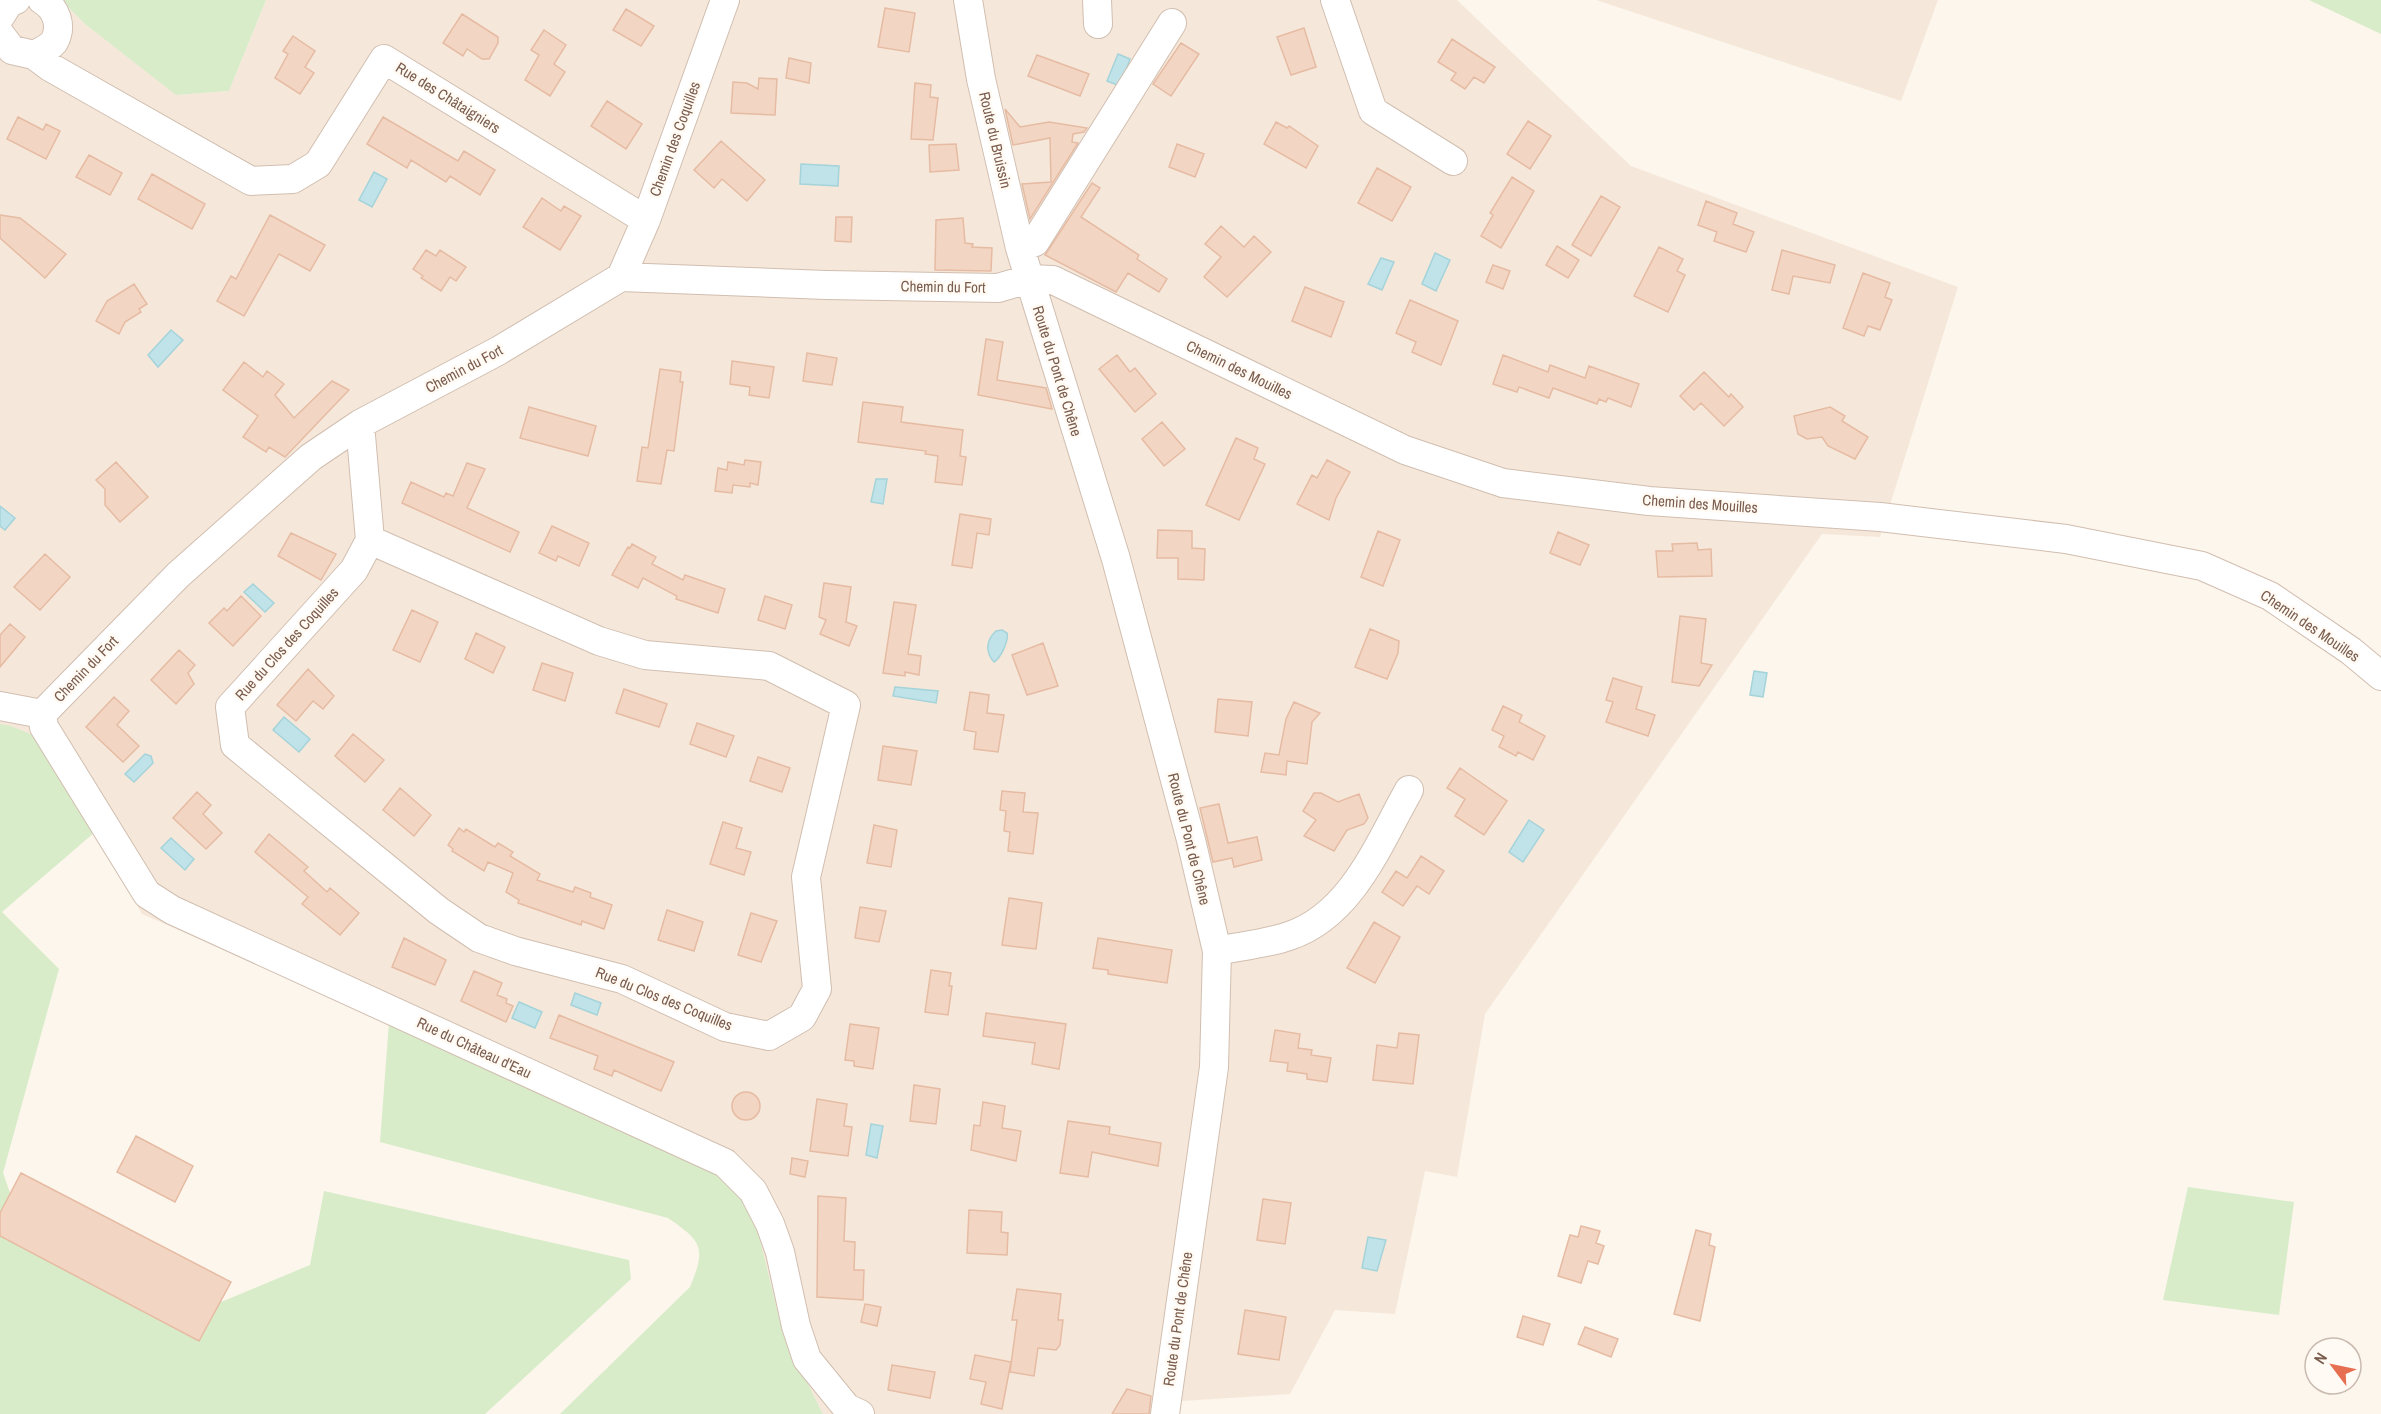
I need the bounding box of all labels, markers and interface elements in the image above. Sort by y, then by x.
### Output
street label: Rue des Châtaigniers [392,57,505,138]
street label: Chemin des Coquilles [644,78,705,199]
street label: Route du Bruissin [974,90,1017,190]
street label: Chemin du Fort [900,275,986,298]
street label: Route du Pont de Chêne [1028,303,1087,439]
street label: Chemin des Mouilles [1183,335,1296,404]
street label: Chemin du Fort [421,339,507,398]
street label: Chemin des Mouilles [1642,489,1758,518]
street label: Rue du Clos des Coquilles [230,583,343,705]
street label: Chemin des Mouilles [2257,585,2364,667]
street label: Chemin du Fort [49,630,123,706]
street label: Route du Pont de Chêne [1163,771,1216,907]
street label: Rue du Clos des Coquilles [593,962,736,1036]
street label: Rue du Château d'Eau [414,1012,535,1083]
street label: Route du Pont de Chêne [1158,1250,1197,1387]
north arrow [2303,1336,2363,1396]
text: N [2308,1348,2332,1368]

